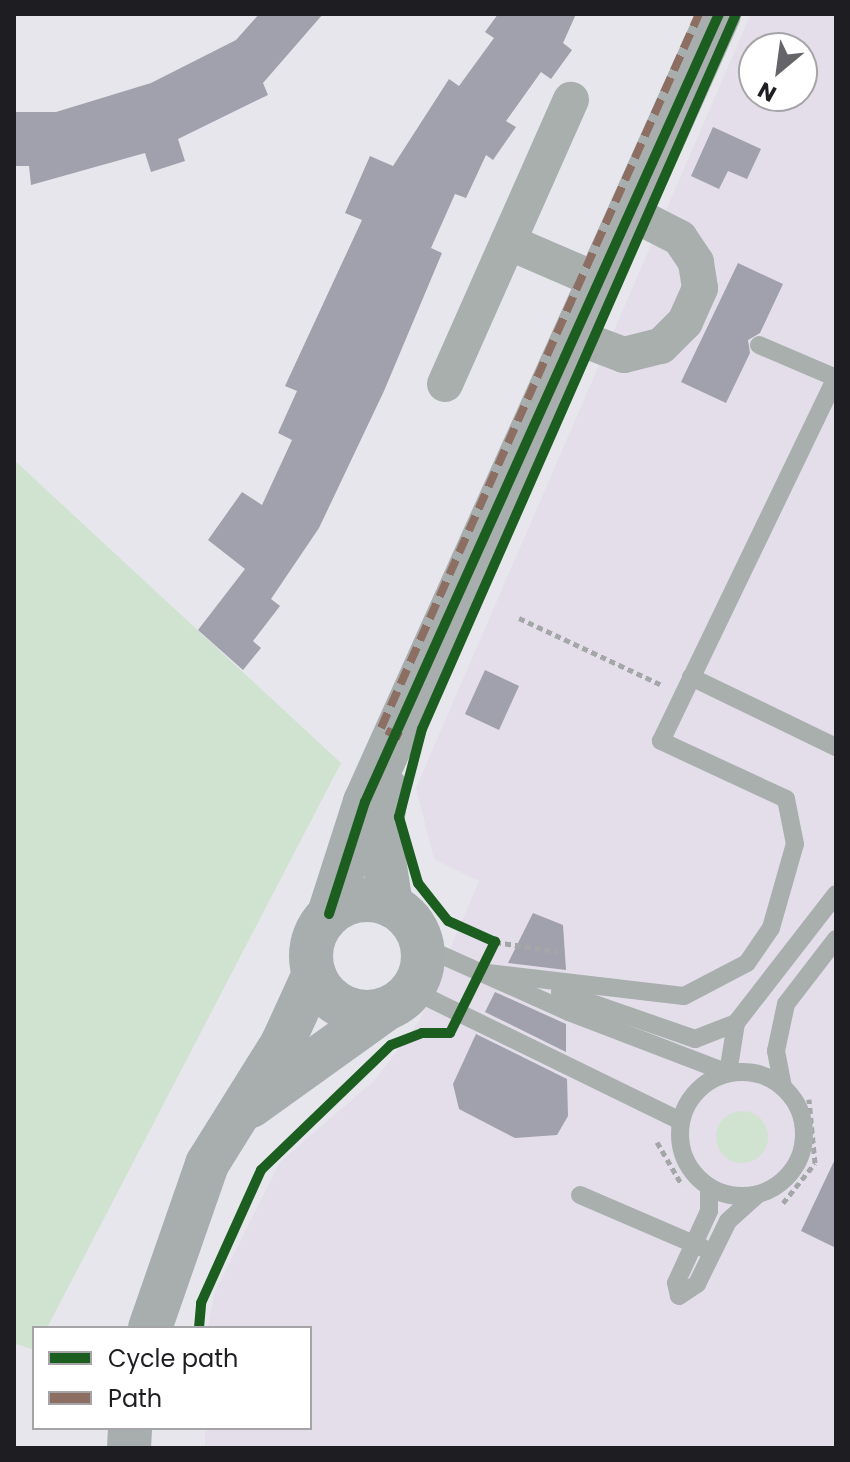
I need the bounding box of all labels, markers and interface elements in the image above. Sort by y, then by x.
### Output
north arrow [738,32,818,112]
text: N [752,74,782,109]
legend [32,1326,312,1430]
text: Cycle path [108,1342,238,1375]
text: Path [108,1382,162,1415]

